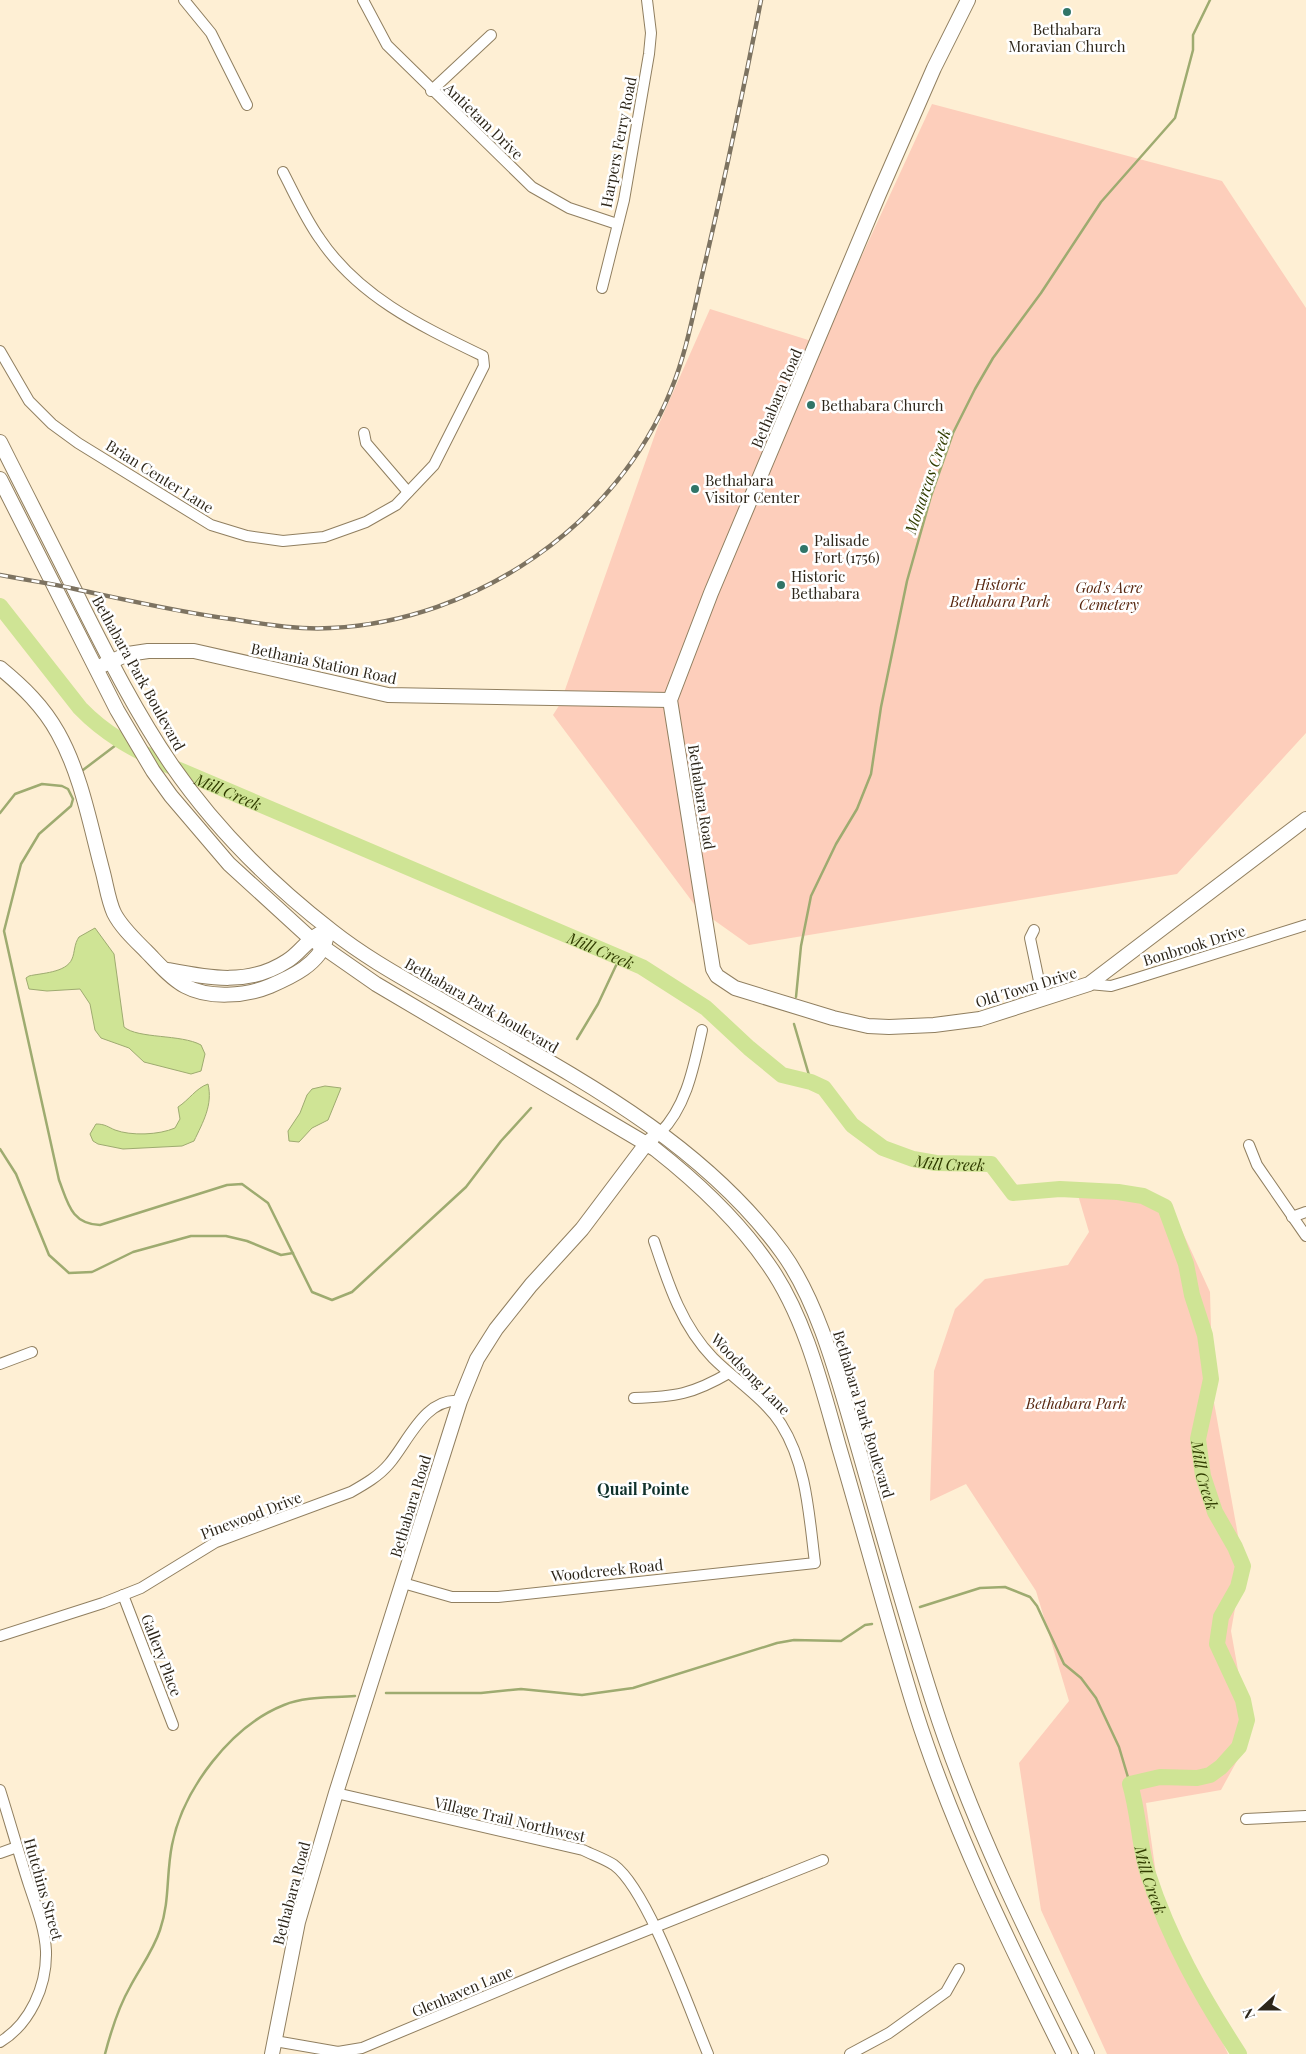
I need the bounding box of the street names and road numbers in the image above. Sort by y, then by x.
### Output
street label: Harpers Ferry Road [595,75,641,209]
street label: Antietam Drive [440,78,528,164]
street label: Bethabara Road [746,345,806,451]
street label: Brian Center Lane [102,435,218,517]
street label: Bethabara Park Boulevard [88,592,190,754]
street label: Bethania Station Road [249,638,399,688]
street label: Bethabara Road [684,743,720,851]
street label: Bonbrook Drive [1140,920,1248,970]
street label: Bethabara Park Boulevard [402,953,563,1057]
street label: Old Town Drive [973,962,1079,1012]
street label: Woodsong Lane [706,1328,795,1419]
street label: Bethabara Park Boulevard [829,1328,899,1500]
street label: Bethabara Road [385,1452,435,1560]
street label: Pinewood Drive [198,1487,304,1543]
street label: Woodcreek Road [549,1554,664,1586]
street label: Gallery Place [137,1611,187,1699]
street label: Village Trail Northwest [432,1792,588,1846]
street label: Hutchins Street [20,1836,68,1943]
street label: Bethabara Road [268,1839,314,1947]
street label: Glenhaven Lane [409,1961,515,2021]

